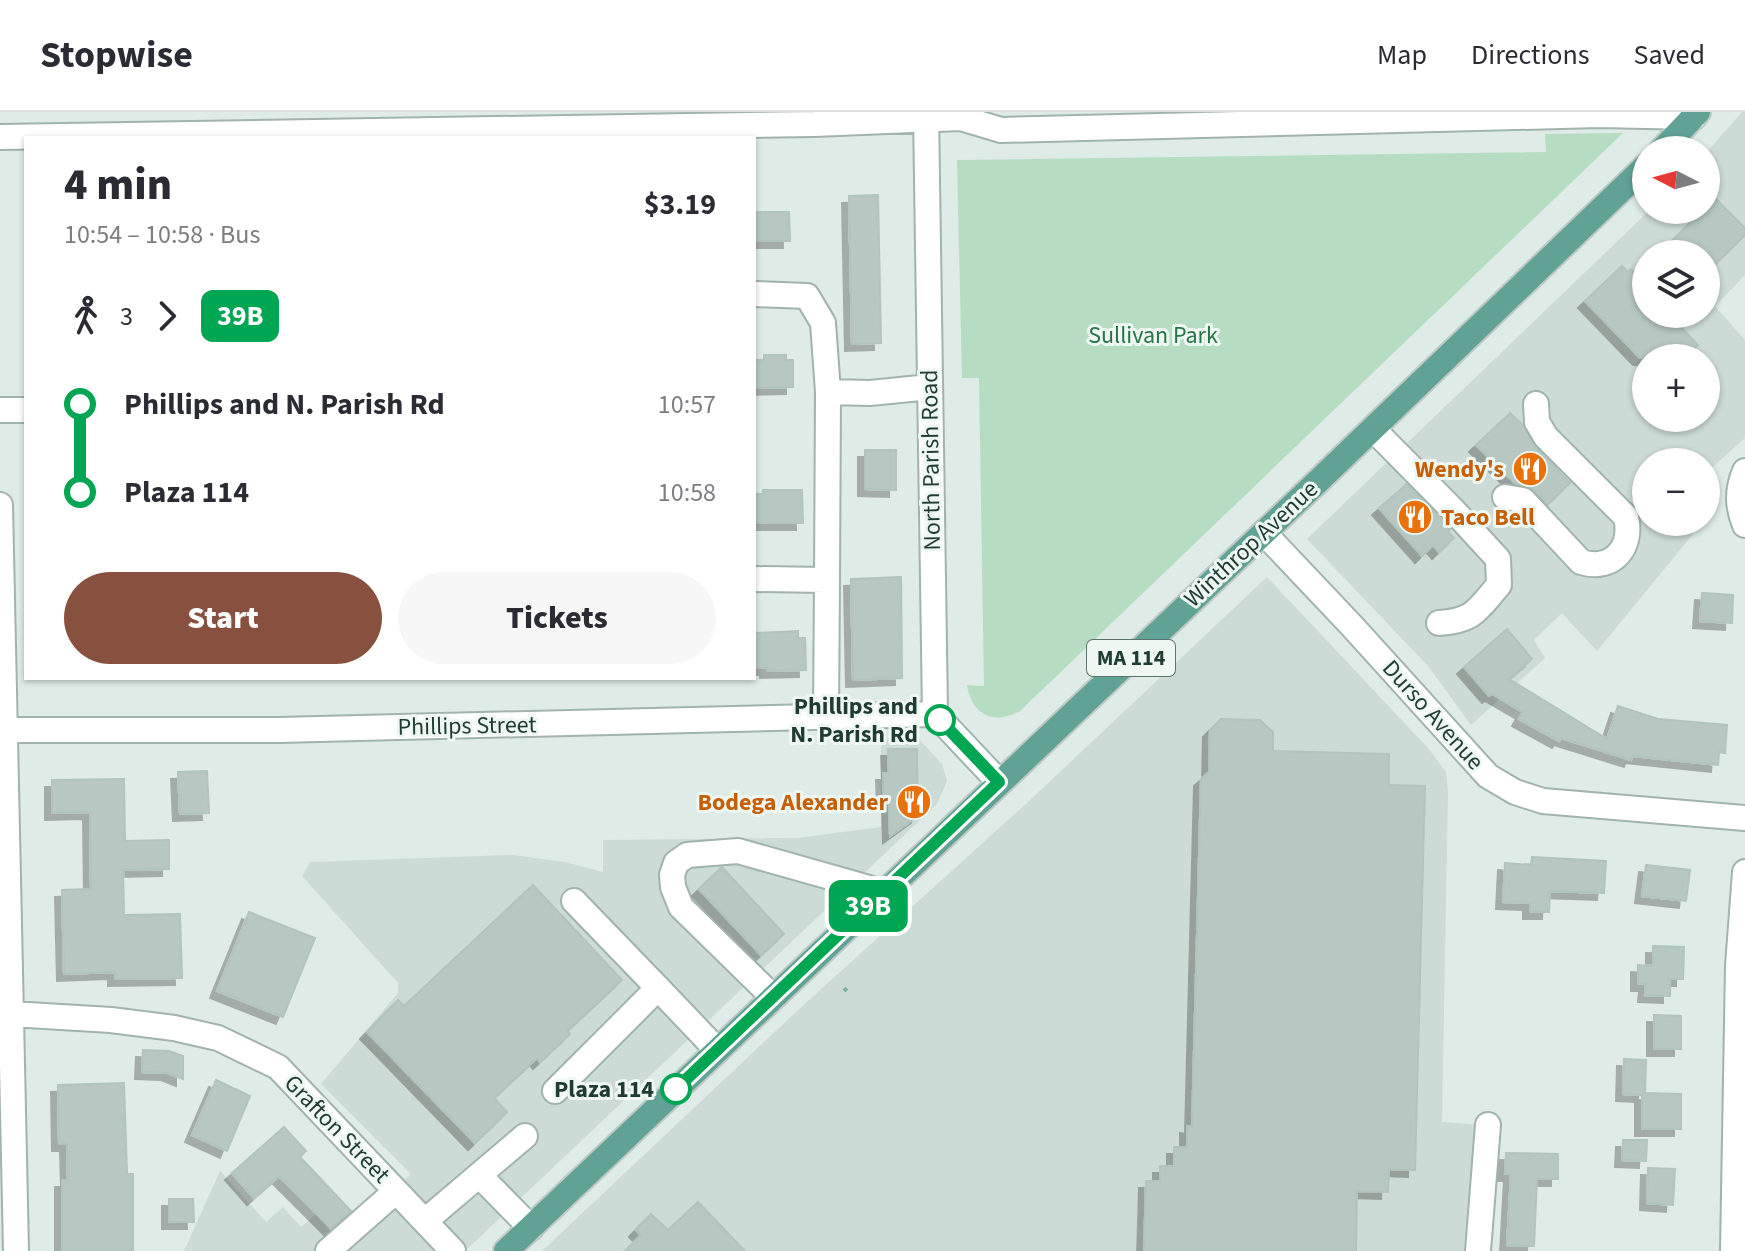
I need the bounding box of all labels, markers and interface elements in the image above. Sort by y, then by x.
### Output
text: Stopwise [40,28,193,82]
text: Map [1377,35,1427,75]
text: Directions [1471,35,1590,75]
text: Saved [1634,35,1705,75]
north arrow [1632,136,1720,224]
map controls [1632,136,1720,536]
text: 4 min [64,154,172,217]
text: $3.19 [644,183,716,226]
text: 10:54 – 10:58 · Bus [64,216,260,253]
button: layers [1632,240,1720,328]
icon: walk [64,294,108,338]
icon: forward [145,294,189,338]
text: 39B [217,296,263,336]
text: 3 [120,298,133,335]
park label: Sullivan Park [1088,318,1218,353]
button: + [1632,344,1720,432]
street label: North Parish Road [912,369,950,551]
text: Phillips and N. Parish Rd [124,383,445,426]
text: 10:57 [658,386,716,423]
button: − [1632,448,1720,536]
restaurant icon: Wendy's [1511,450,1549,488]
place label: Wendy's [1415,452,1504,487]
text: Plaza 114 [124,471,249,514]
street label: Winthrop Avenue [1176,472,1326,616]
text: 10:58 [658,474,716,511]
restaurant icon: Taco Bell [1396,498,1434,536]
place label: Taco Bell [1441,500,1535,535]
button: Start [64,572,382,664]
button: Tickets [398,572,716,664]
road number: MA 114 [1087,640,1175,676]
street label: Durso Avenue [1374,652,1492,778]
place label: Phillips and N. Parish Rd [790,689,918,752]
marker: Phillips and N. Parish Rd [925,705,955,735]
street label: Phillips Street [397,707,537,745]
restaurant icon: Bodega Alexander [895,783,933,821]
place label: Bodega Alexander [698,785,888,820]
line badge: 39B [822,880,914,932]
text: 39B [845,886,891,926]
street label: Grafton Street [276,1067,398,1191]
place label: Plaza 114 [554,1072,654,1107]
marker: Plaza 114 [661,1074,691,1104]

